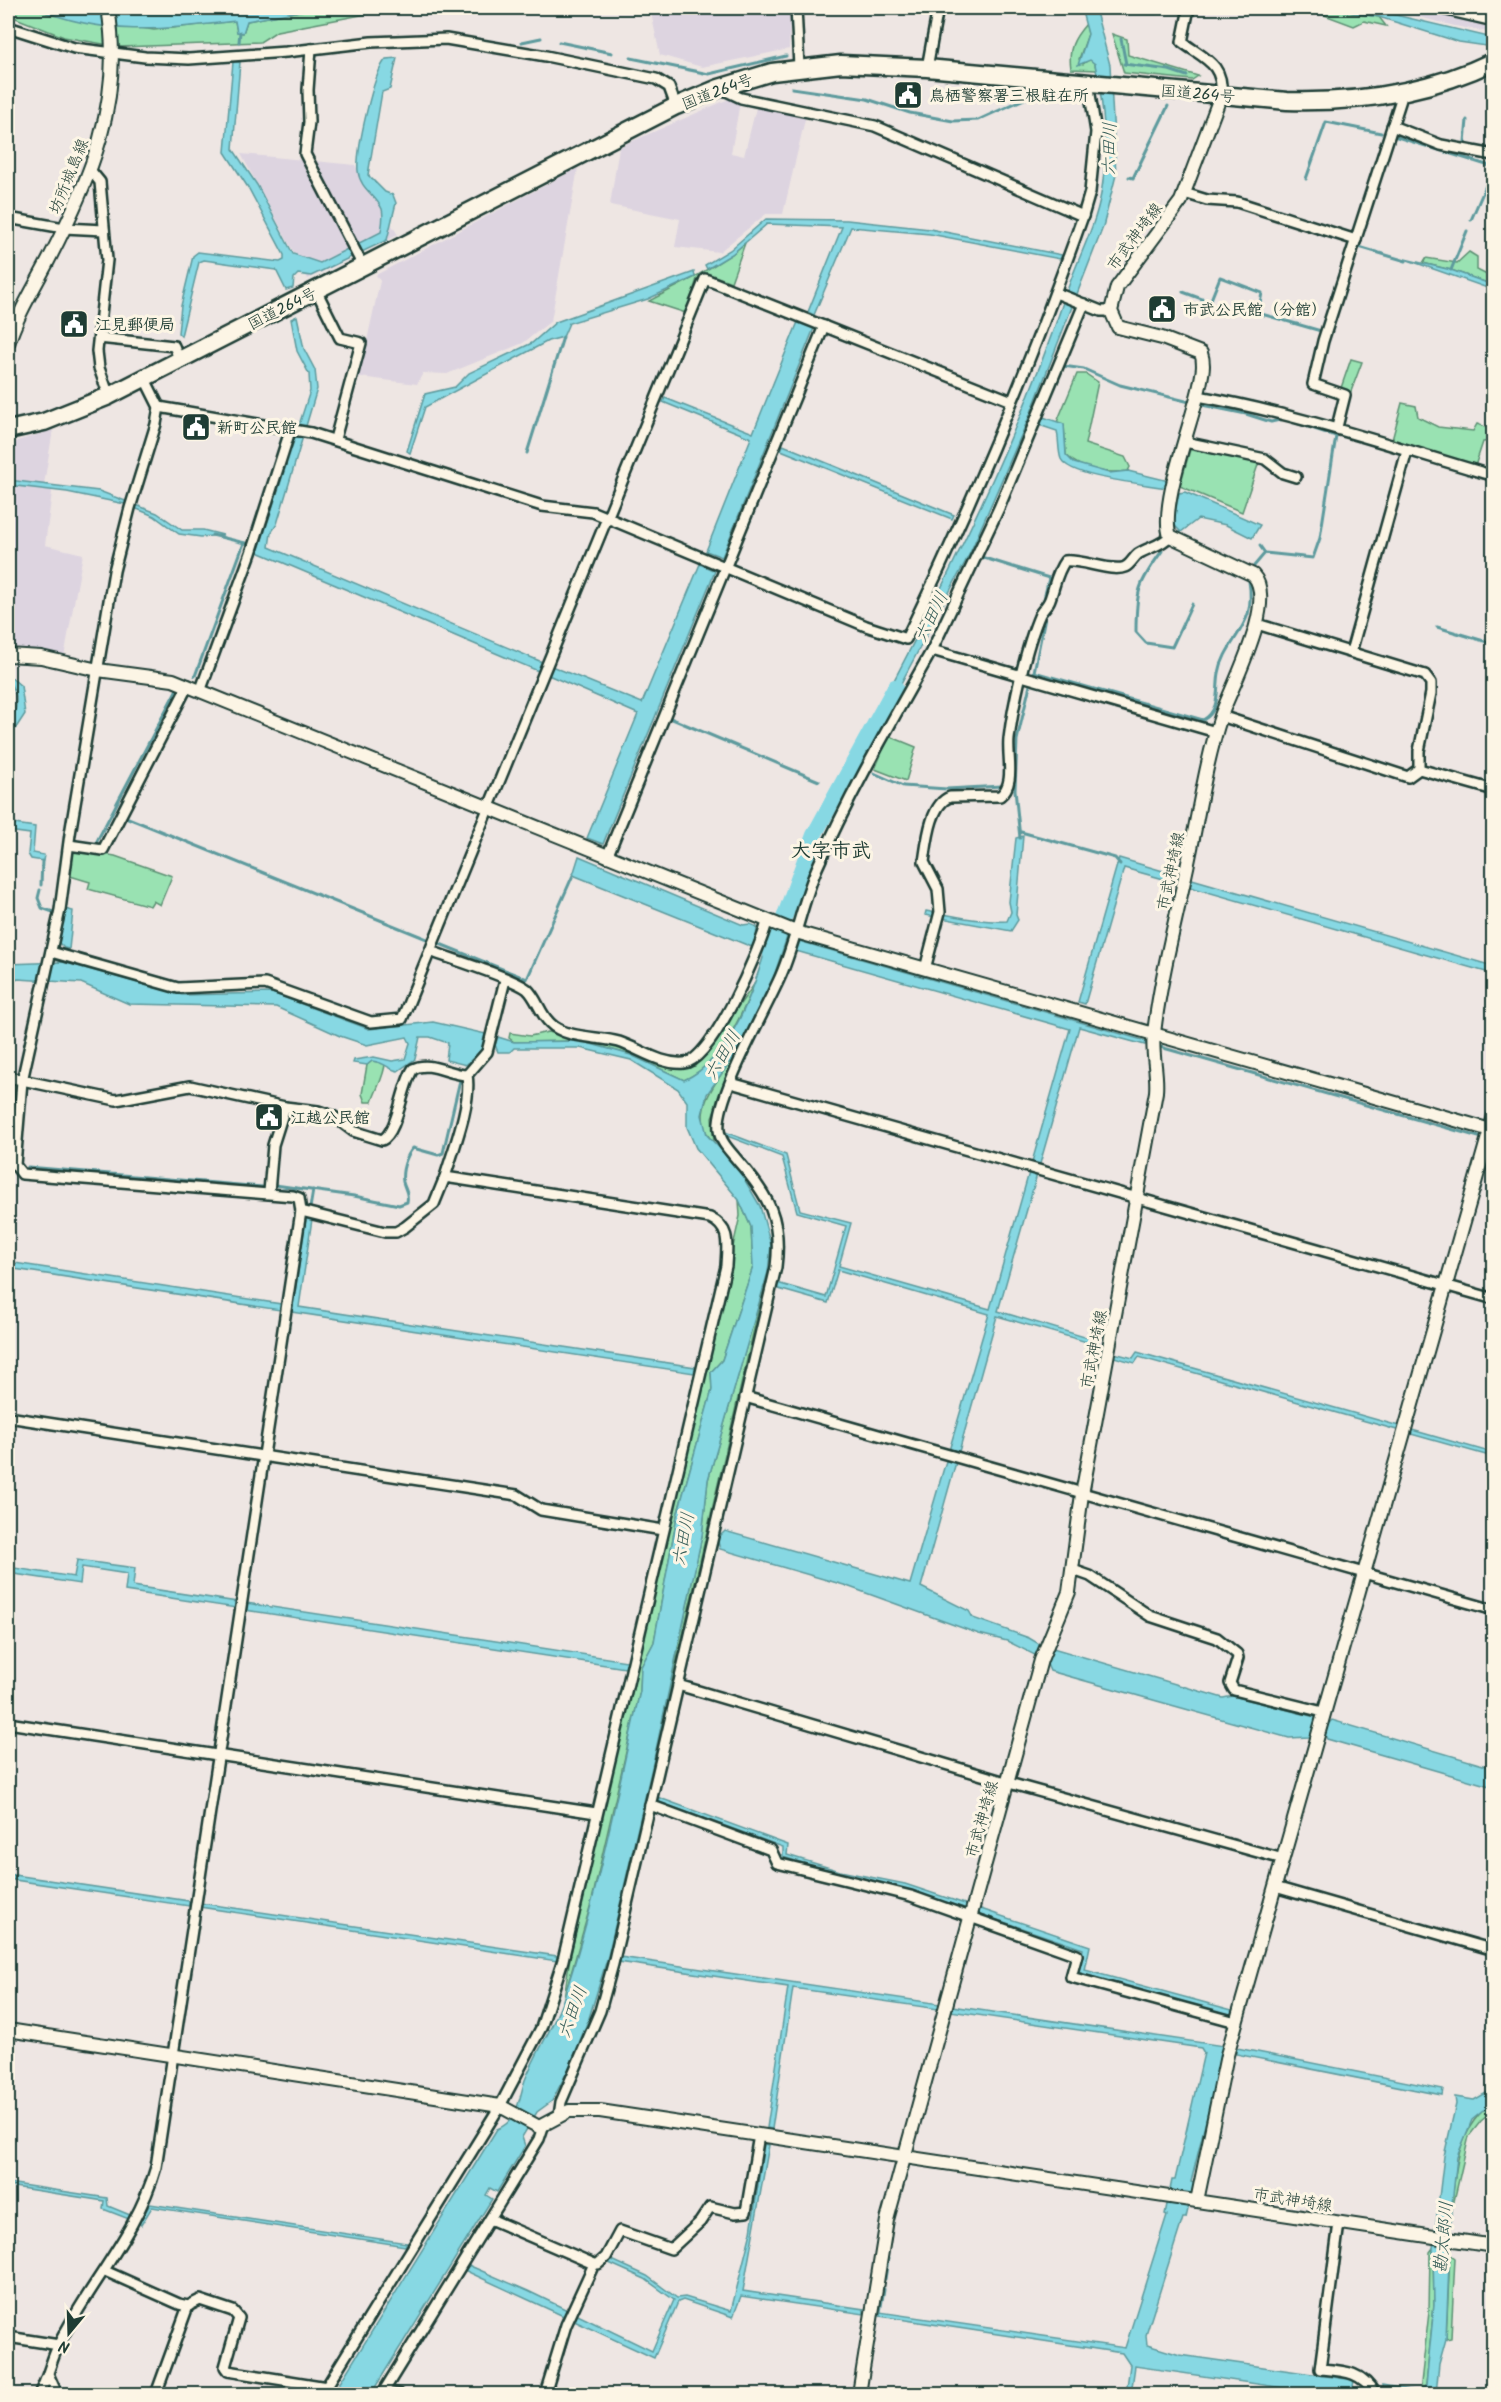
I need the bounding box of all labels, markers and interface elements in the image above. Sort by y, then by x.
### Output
street label: 国道264号 [678,67,757,118]
public building icon: 鳥栖警察署三根駐在所 [892,79,924,111]
street label: 国道264号 [1159,79,1236,110]
place label: 鳥栖警察署三根駐在所 [929,84,1089,109]
water label: 六田川 [1096,122,1125,176]
street label: 坊所城島線 [43,135,96,218]
street label: 市武神埼線 [1101,197,1169,276]
street label: 国道264号 [244,281,322,338]
public building icon: 市武公民館（分館） [1146,293,1178,325]
place label: 市武公民館（分館） [1183,298,1327,323]
public building icon: 江見郵便局 [58,308,90,340]
place label: 江見郵便局 [95,313,175,338]
public building icon: 新町公民館 [180,411,212,443]
place label: 新町公民館 [217,416,297,441]
water label: 六田川 [907,587,957,648]
street label: 市武神埼線 [1151,830,1192,913]
district label: 大字市武 [791,836,871,868]
water label: 六田川 [697,1025,749,1086]
public building icon: 江越公民館 [253,1101,285,1133]
place label: 江越公民館 [290,1106,370,1131]
street label: 市武神埼線 [1075,1308,1114,1391]
water label: 六田川 [665,1510,704,1569]
street label: 市武神埼線 [959,1778,1005,1861]
water label: 六田川 [551,1982,596,2043]
street label: 市武神埼線 [1251,2182,1334,2219]
water label: 勘太郎川 [1427,2200,1462,2274]
north arrow [39,2303,99,2363]
text: N [56,2332,73,2359]

